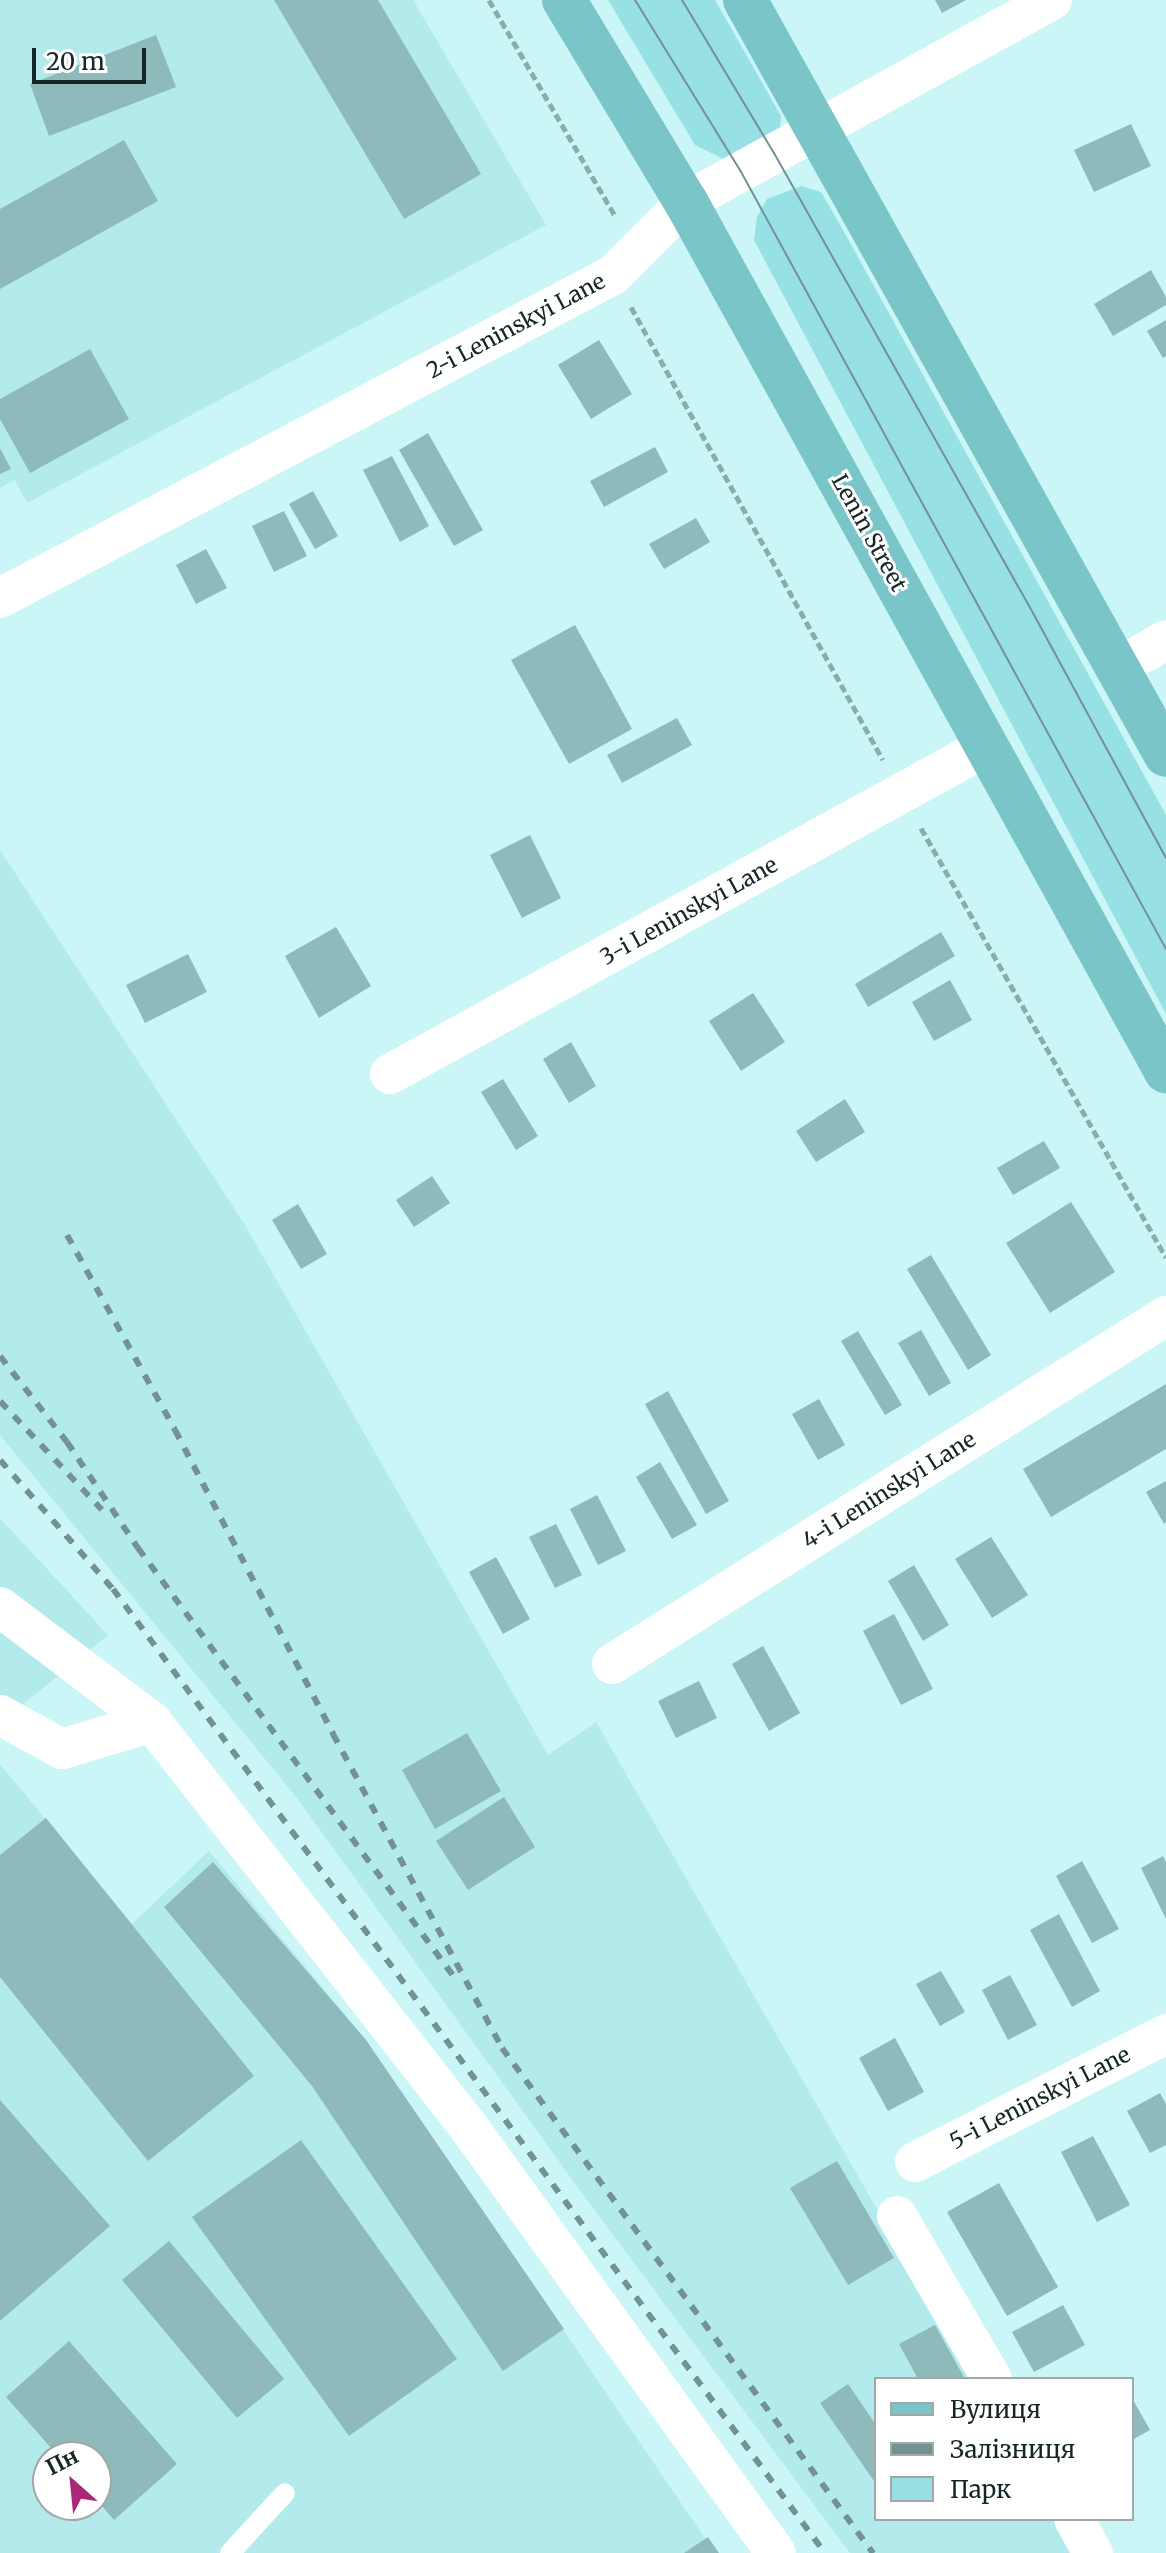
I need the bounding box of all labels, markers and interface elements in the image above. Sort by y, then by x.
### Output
scale bar [36,32,150,82]
text: 20 m [46,46,105,77]
street label: 2-i Leninskyi Lane [422,268,610,384]
street label: Lenin Street [826,470,912,596]
street label: 3-i Leninskyi Lane [596,851,782,971]
street label: 4-i Leninskyi Lane [798,1426,980,1554]
street label: 5-i Leninskyi Lane [945,2041,1135,2155]
legend [874,2377,1134,2521]
text: Вулиця [950,2394,1041,2425]
text: Залізниця [950,2434,1075,2465]
north arrow [32,2441,112,2521]
text: Пн [41,2441,83,2481]
text: Парк [950,2474,1011,2505]

